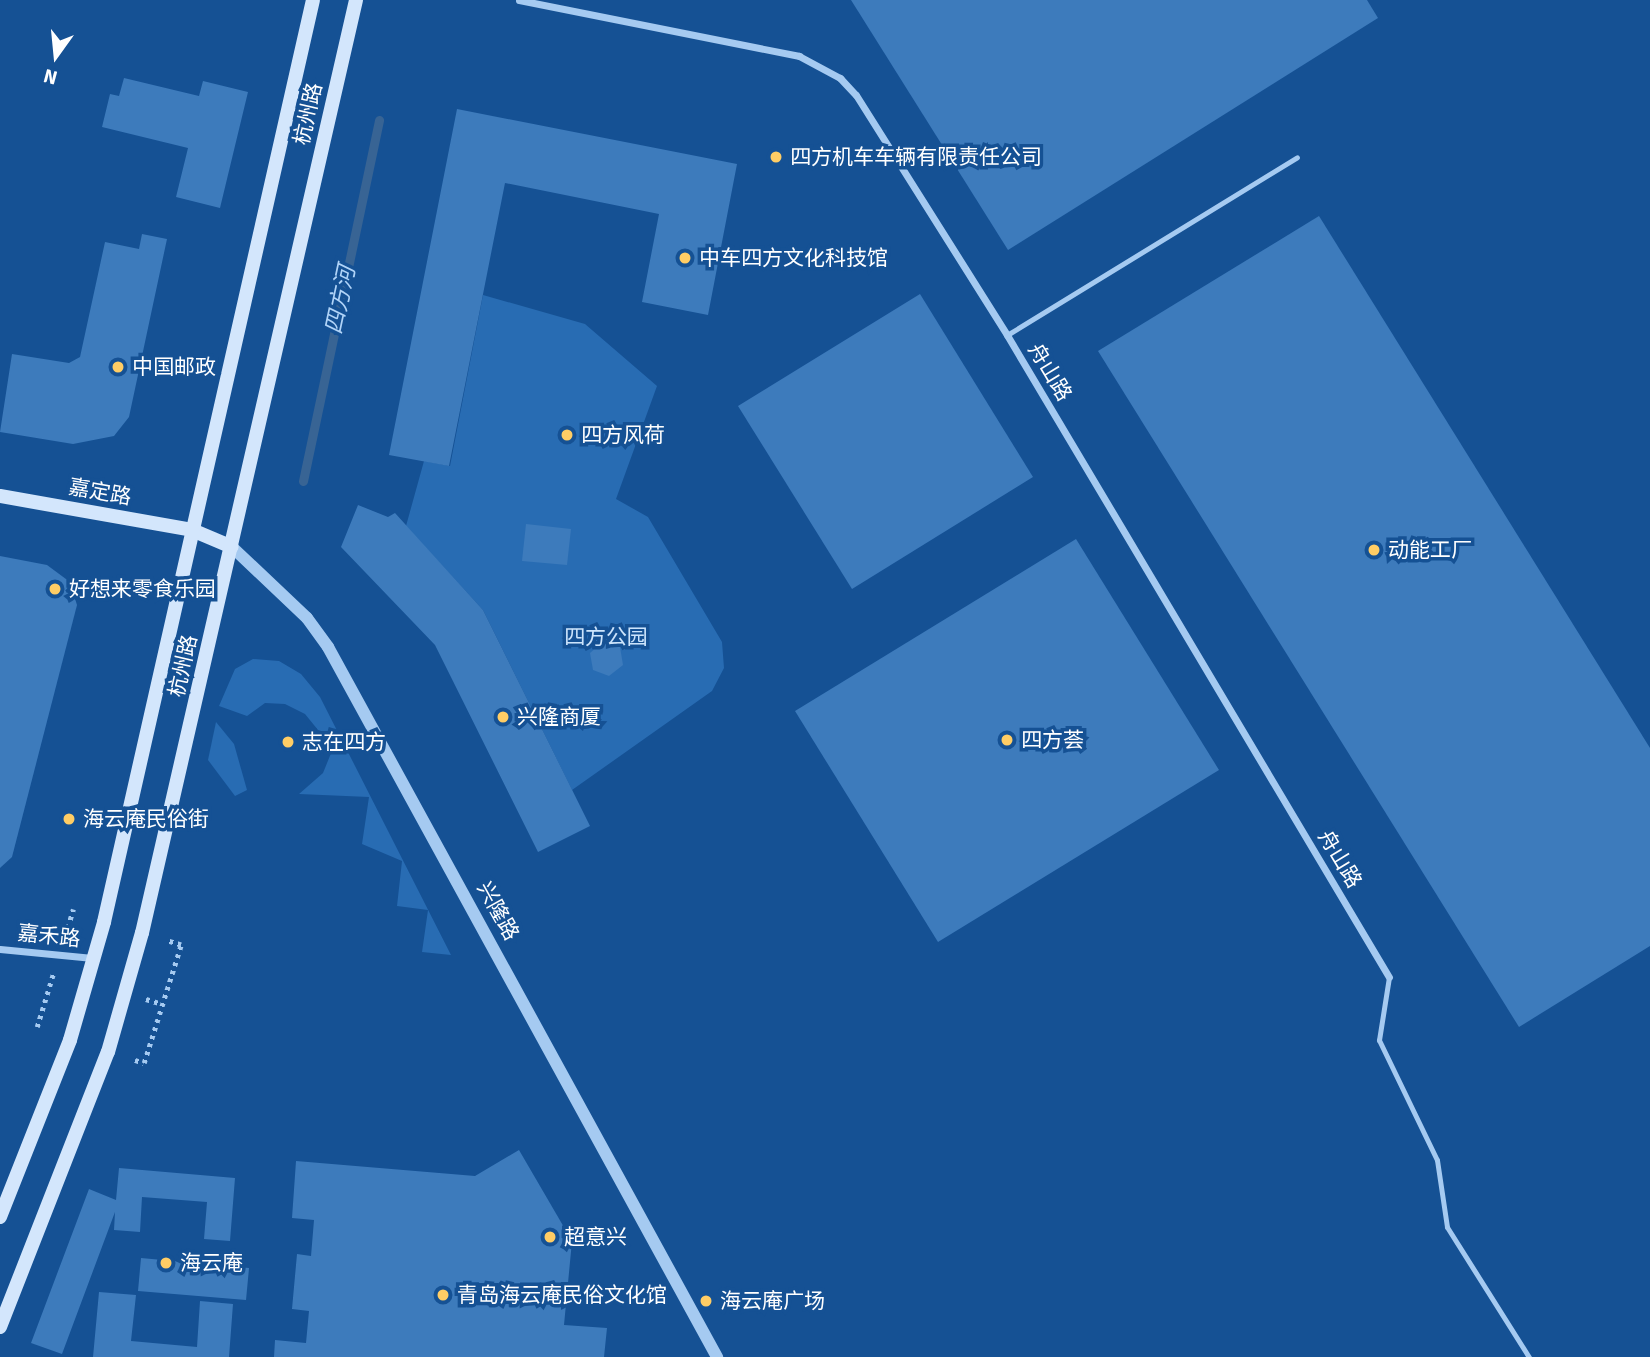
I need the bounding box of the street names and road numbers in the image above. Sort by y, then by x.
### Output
street label: 杭州路 [289,80,327,148]
street label: 舟山路 [1023,339,1077,405]
street label: 嘉定路 [67,474,133,510]
street label: 杭州路 [164,632,202,700]
street label: 舟山路 [1313,826,1367,892]
street label: 兴隆路 [472,877,524,945]
street label: 嘉禾路 [16,920,82,952]

